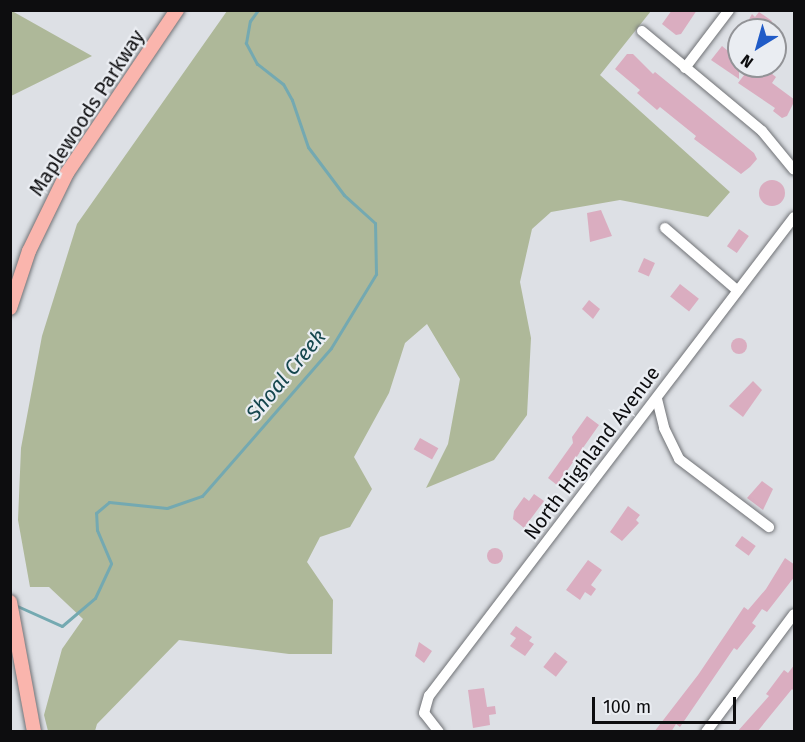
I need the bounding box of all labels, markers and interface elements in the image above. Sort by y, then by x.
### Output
north arrow [727,18,787,78]
street label: Maplewoods Parkway [24,25,150,201]
text: N [737,50,757,72]
water label: Shoal Creek [241,324,331,426]
street label: North Highland Avenue [519,362,665,544]
scale bar [595,685,739,723]
text: 100 m [603,696,651,718]

